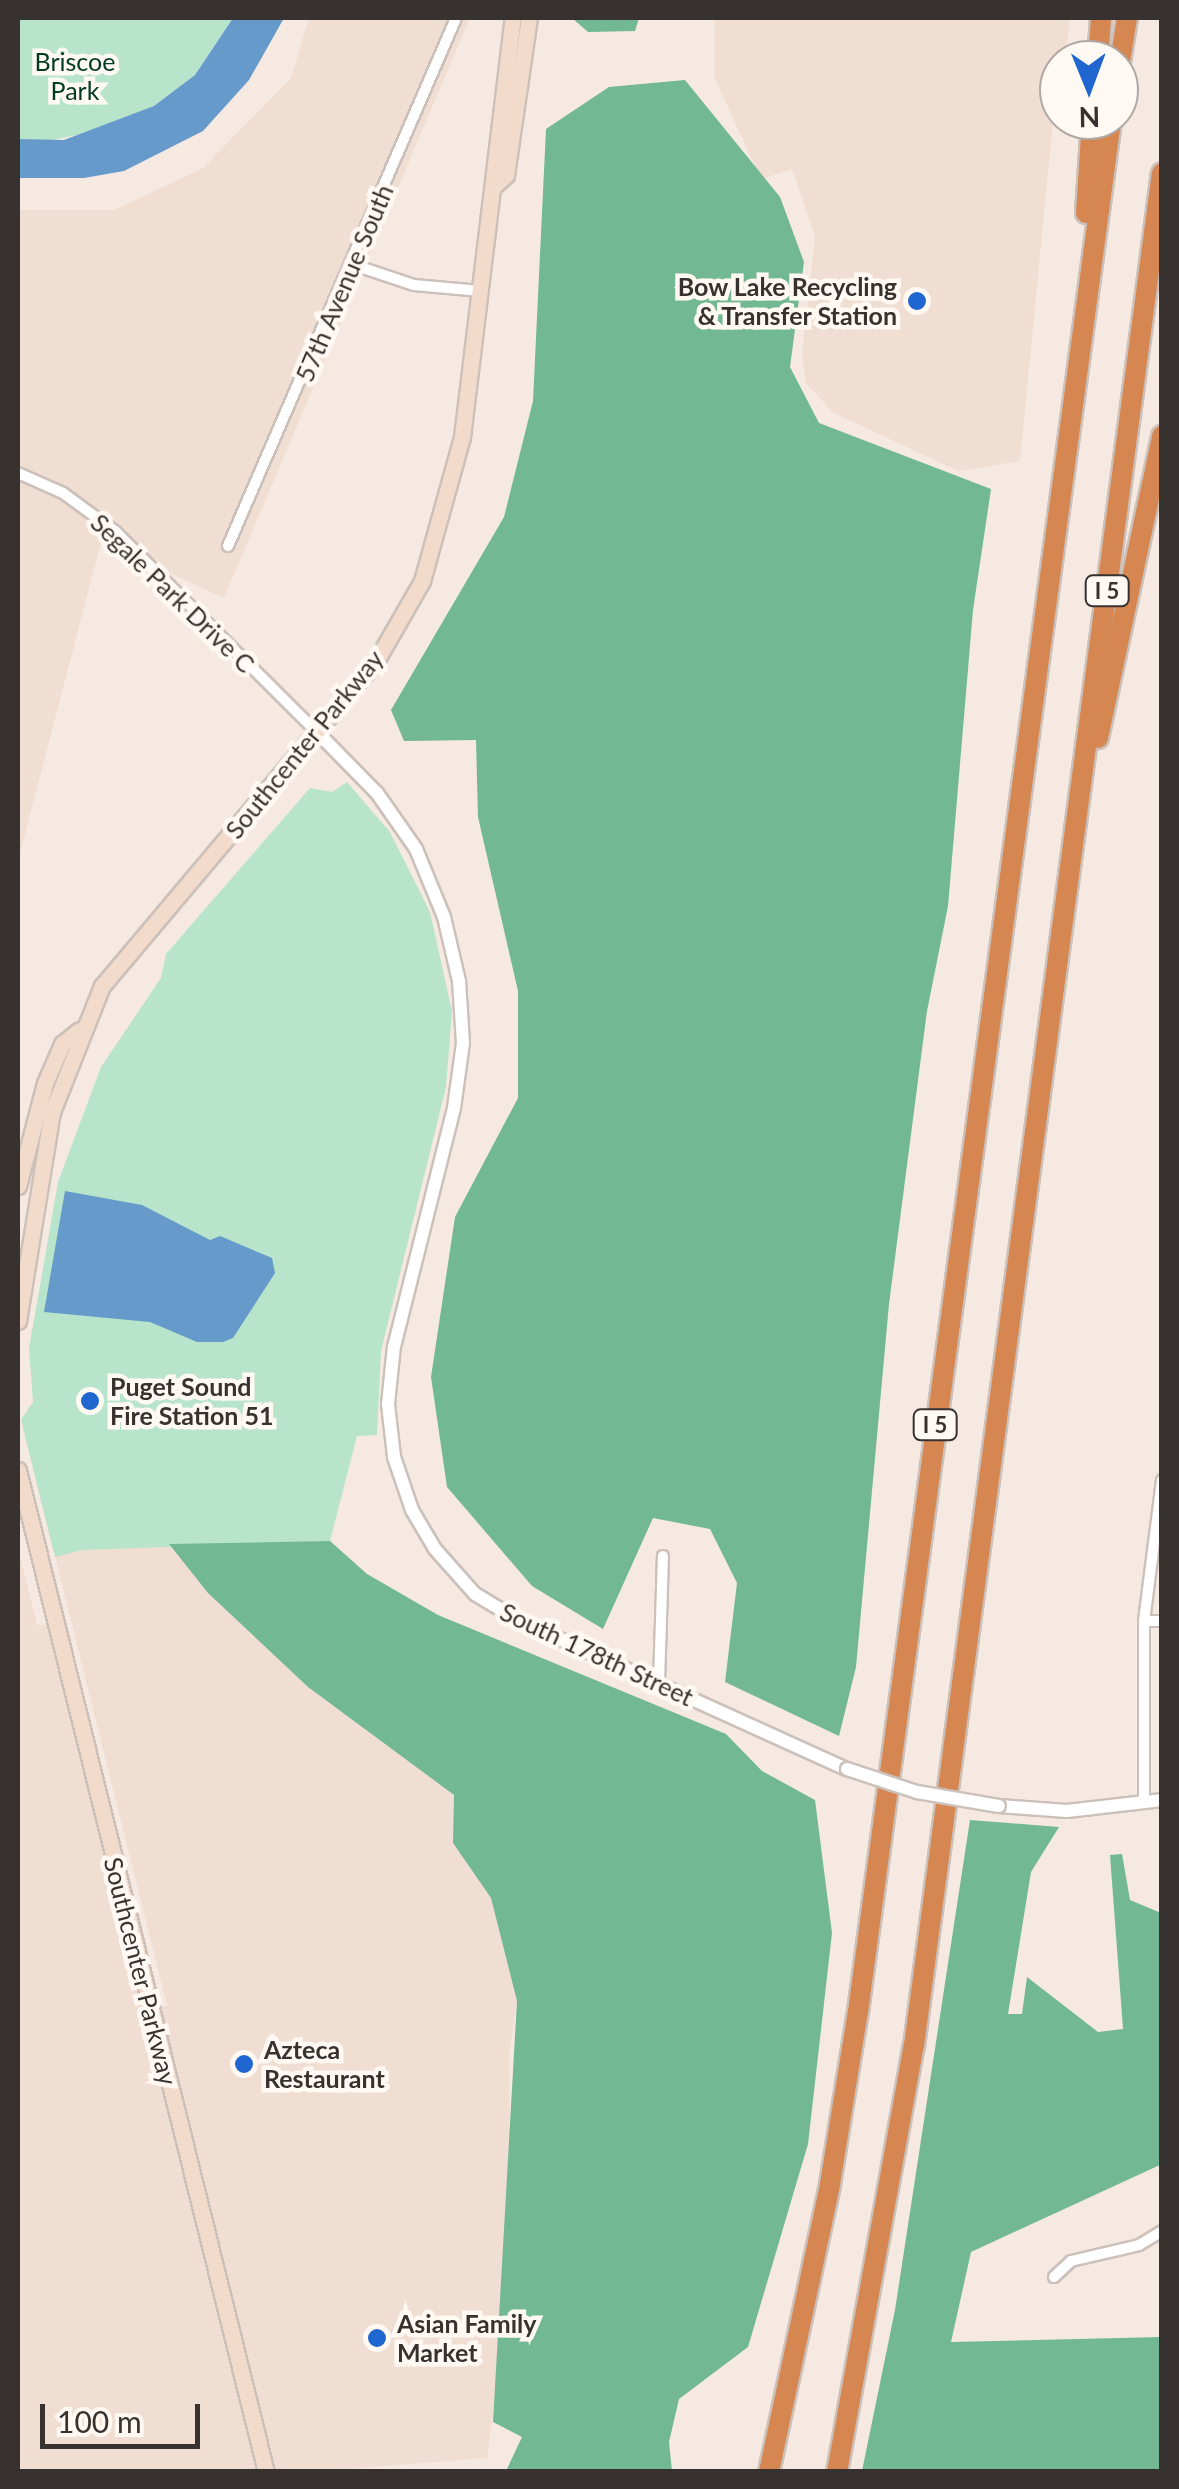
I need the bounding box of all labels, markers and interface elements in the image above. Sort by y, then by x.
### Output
north arrow [1039,40,1139,140]
park label: Briscoe Park [35,47,115,106]
text: N [1078,101,1101,135]
street label: 57th Avenue South [289,180,399,386]
place label: Bow Lake Recycling & Transfer Station [677,272,897,331]
marker: Bow Lake Recycling & Transfer Station [906,290,928,312]
street label: Segale Park Drive C [85,507,261,679]
road number: I 5 [1084,574,1130,608]
street label: Southcenter Parkway [219,644,389,844]
place label: Puget Sound Fire Station 51 [110,1372,273,1431]
marker: Puget Sound Fire Station 51 [79,1390,101,1412]
road number: I 5 [912,1408,958,1442]
street label: South 178th Street [496,1596,698,1712]
street label: Southcenter Parkway [98,1854,184,2088]
place label: Azteca Restaurant [264,2035,385,2094]
marker: Azteca Restaurant [233,2053,255,2075]
place label: Asian Family Market [397,2309,536,2368]
marker: Asian Family Market [366,2327,388,2349]
scale bar [45,2384,205,2446]
text: 100 m [57,2403,142,2439]

